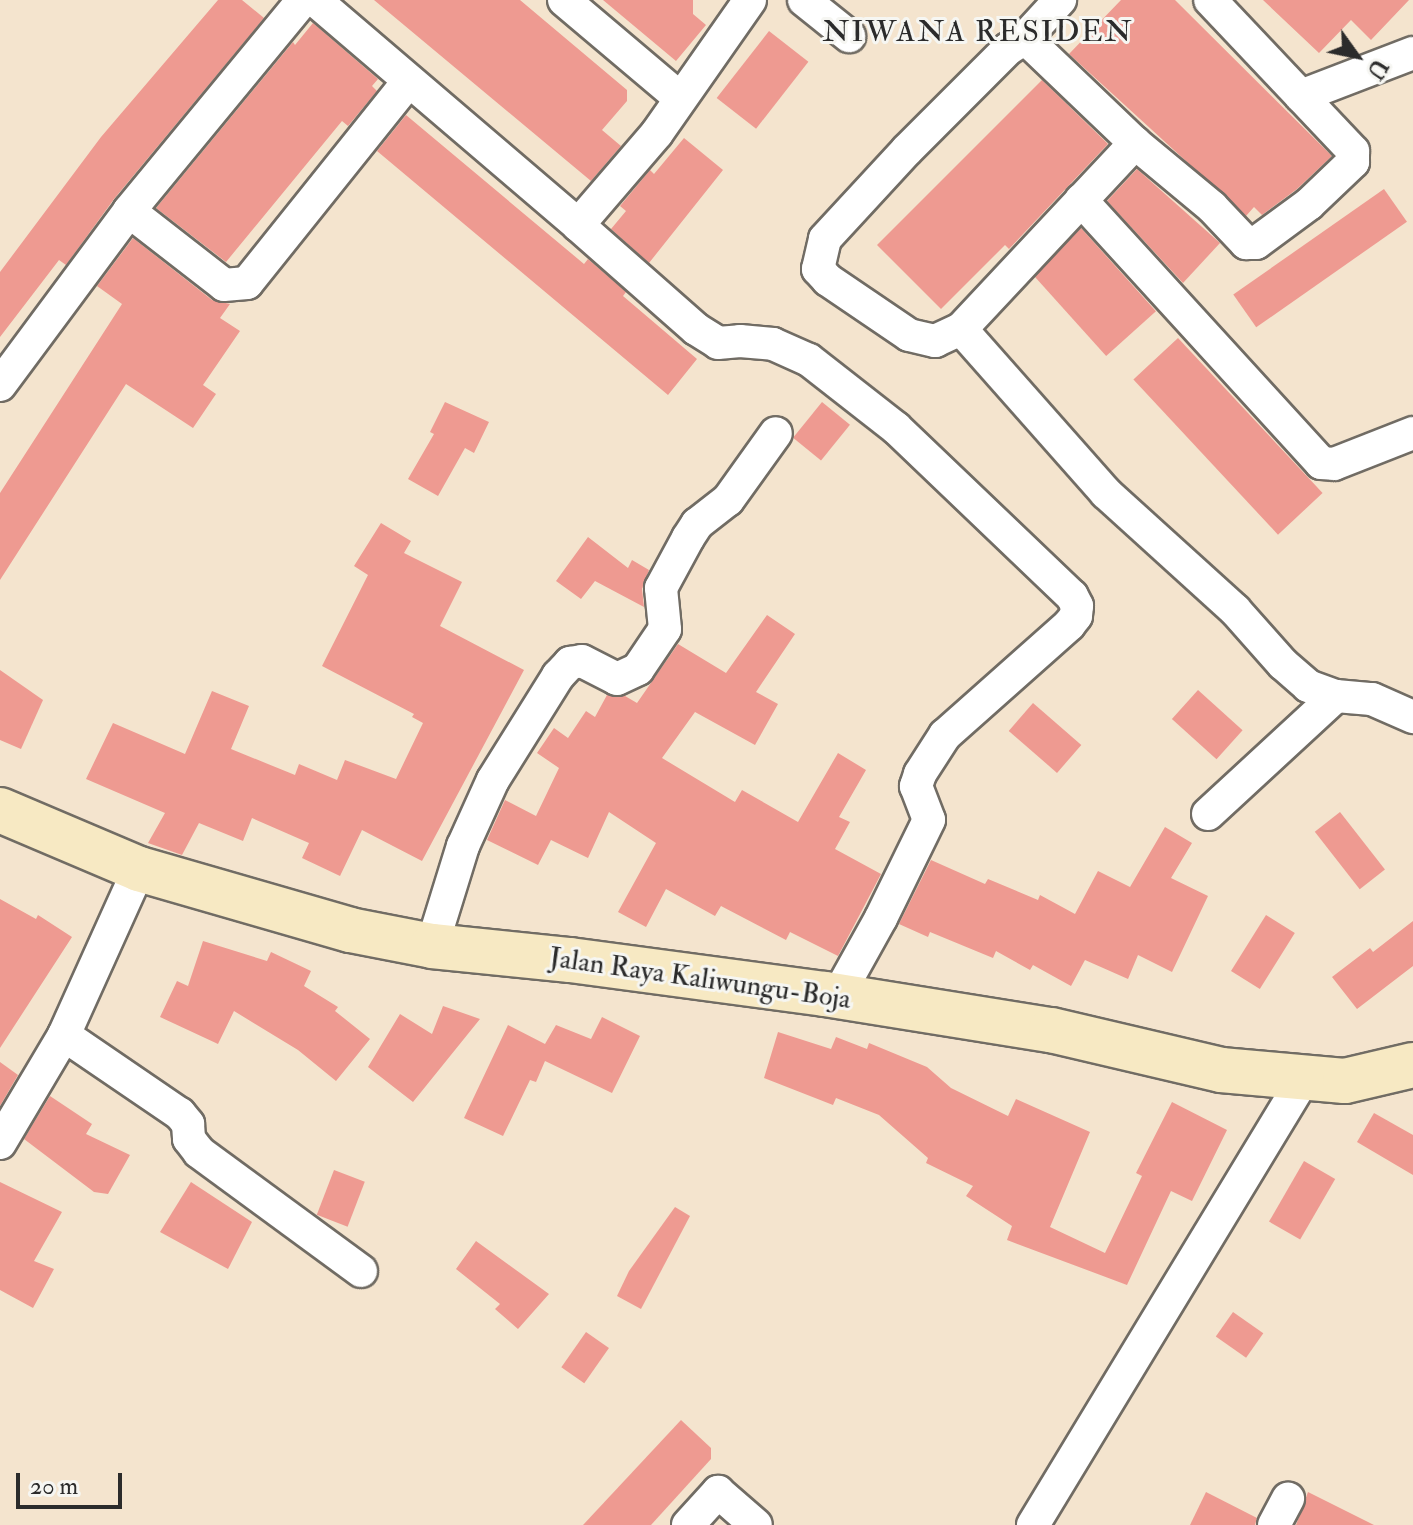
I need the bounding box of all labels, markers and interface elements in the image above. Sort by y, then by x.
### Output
district label: NIWANA RESIDEN [822,14,1134,50]
north arrow [1317,16,1397,96]
text: U [1360,54,1394,84]
street label: Jalan Raya Kaliwungu-Boja [547,941,853,1017]
scale bar [20,1457,126,1507]
text: 20 m [30,1471,78,1502]

